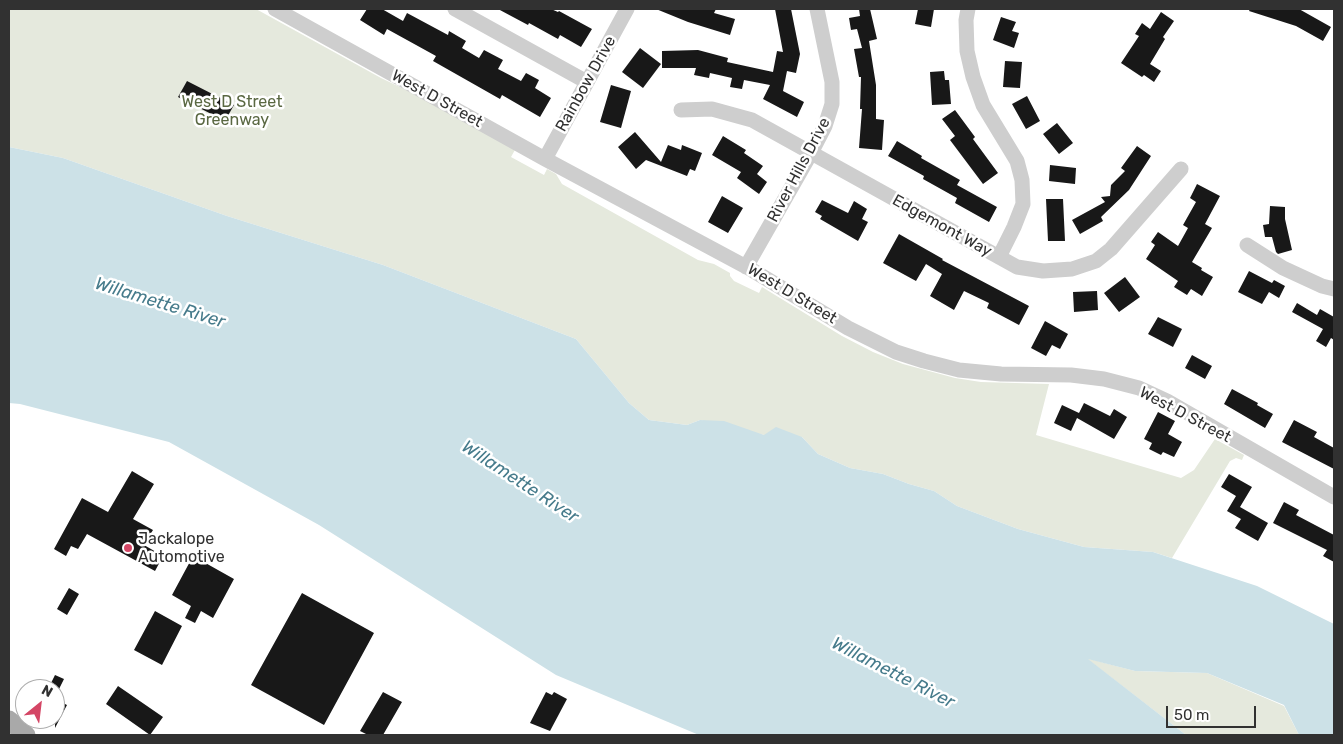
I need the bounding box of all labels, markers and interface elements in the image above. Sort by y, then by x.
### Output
street label: Rainbow Drive [552,33,620,135]
street label: West D Street [388,66,486,132]
park label: West D Street Greenway [182,92,282,130]
street label: River Hills Drive [763,114,835,226]
street label: Edgemont Way [889,191,995,261]
street label: West D Street [744,260,840,328]
water label: Willamette River [92,273,228,333]
street label: West D Street [1136,383,1234,447]
water label: Willamette River [458,436,582,528]
place label: Jackalope Automotive [138,529,225,567]
marker: Jackalope Automotive [122,542,134,554]
water label: Willamette River [828,633,958,713]
north arrow [15,679,65,729]
text: N [38,681,56,701]
scale bar [1168,696,1258,728]
text: 50 m [1174,706,1209,724]

